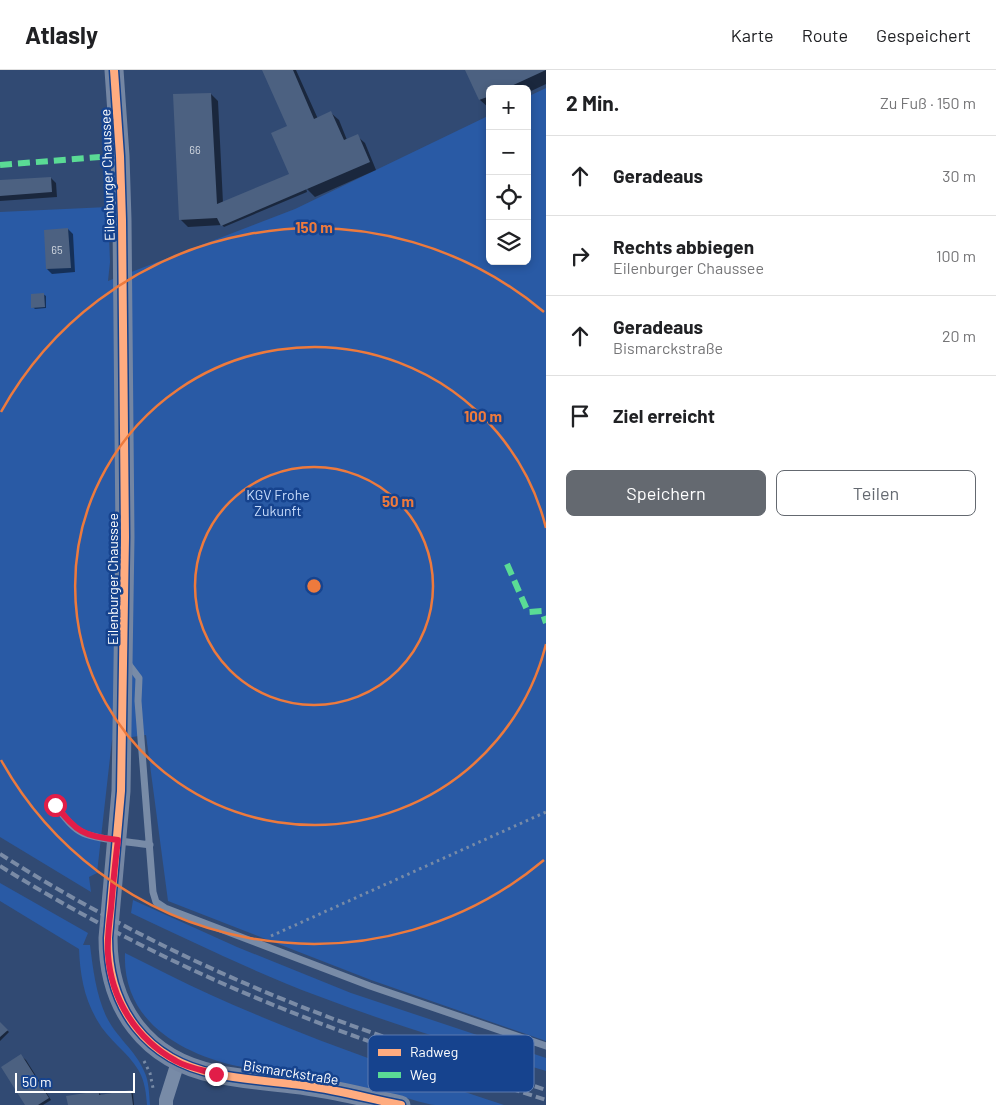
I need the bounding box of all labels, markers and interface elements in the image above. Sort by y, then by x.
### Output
text: Atlasly [25,20,98,49]
text: Karte [731,24,774,46]
text: Route [802,24,848,46]
text: Gespeichert [876,24,971,46]
map controls [486,85,531,265]
button: + [486,85,531,130]
text: 2 Min. [566,90,619,115]
text: Zu Fuß · 150 m [880,93,976,112]
street label: Eilenburger Chaussee [96,109,118,241]
button: − [486,130,531,175]
house number: 66 [189,143,201,156]
icon: ahead [566,162,594,190]
text: Geradeaus [613,164,703,187]
text: 30 m [942,166,976,185]
button: locate [486,175,531,220]
text: 150 m [295,218,333,236]
button: layers [486,220,531,265]
text: Rechts abbiegen [613,235,754,258]
icon: right [566,242,594,270]
house number: 65 [51,243,63,256]
text: 100 m [936,246,976,265]
text: Eilenburger Chaussee [613,258,764,277]
text: Geradeaus [613,315,703,338]
icon: ahead [566,322,594,350]
text: 20 m [942,326,976,345]
text: Bismarckstraße [613,338,723,357]
icon: arrive [566,402,594,430]
text: Ziel erreicht [613,404,715,427]
text: 100 m [464,407,502,425]
button: Speichern [566,470,766,516]
button: Teilen [776,470,976,516]
park label: KGV Frohe Zukunft [246,486,310,519]
text: 50 m [382,492,414,510]
street label: Eilenburger Chaussee [104,513,121,645]
centre of rings [305,577,323,595]
route start [44,794,67,817]
legend [368,1035,534,1092]
text: Radweg [410,1043,458,1060]
street label: Bismarckstraße [242,1056,340,1088]
route end [205,1063,228,1086]
text: Weg [410,1066,437,1083]
scale bar [15,1070,135,1093]
text: 50 m [22,1073,51,1090]

